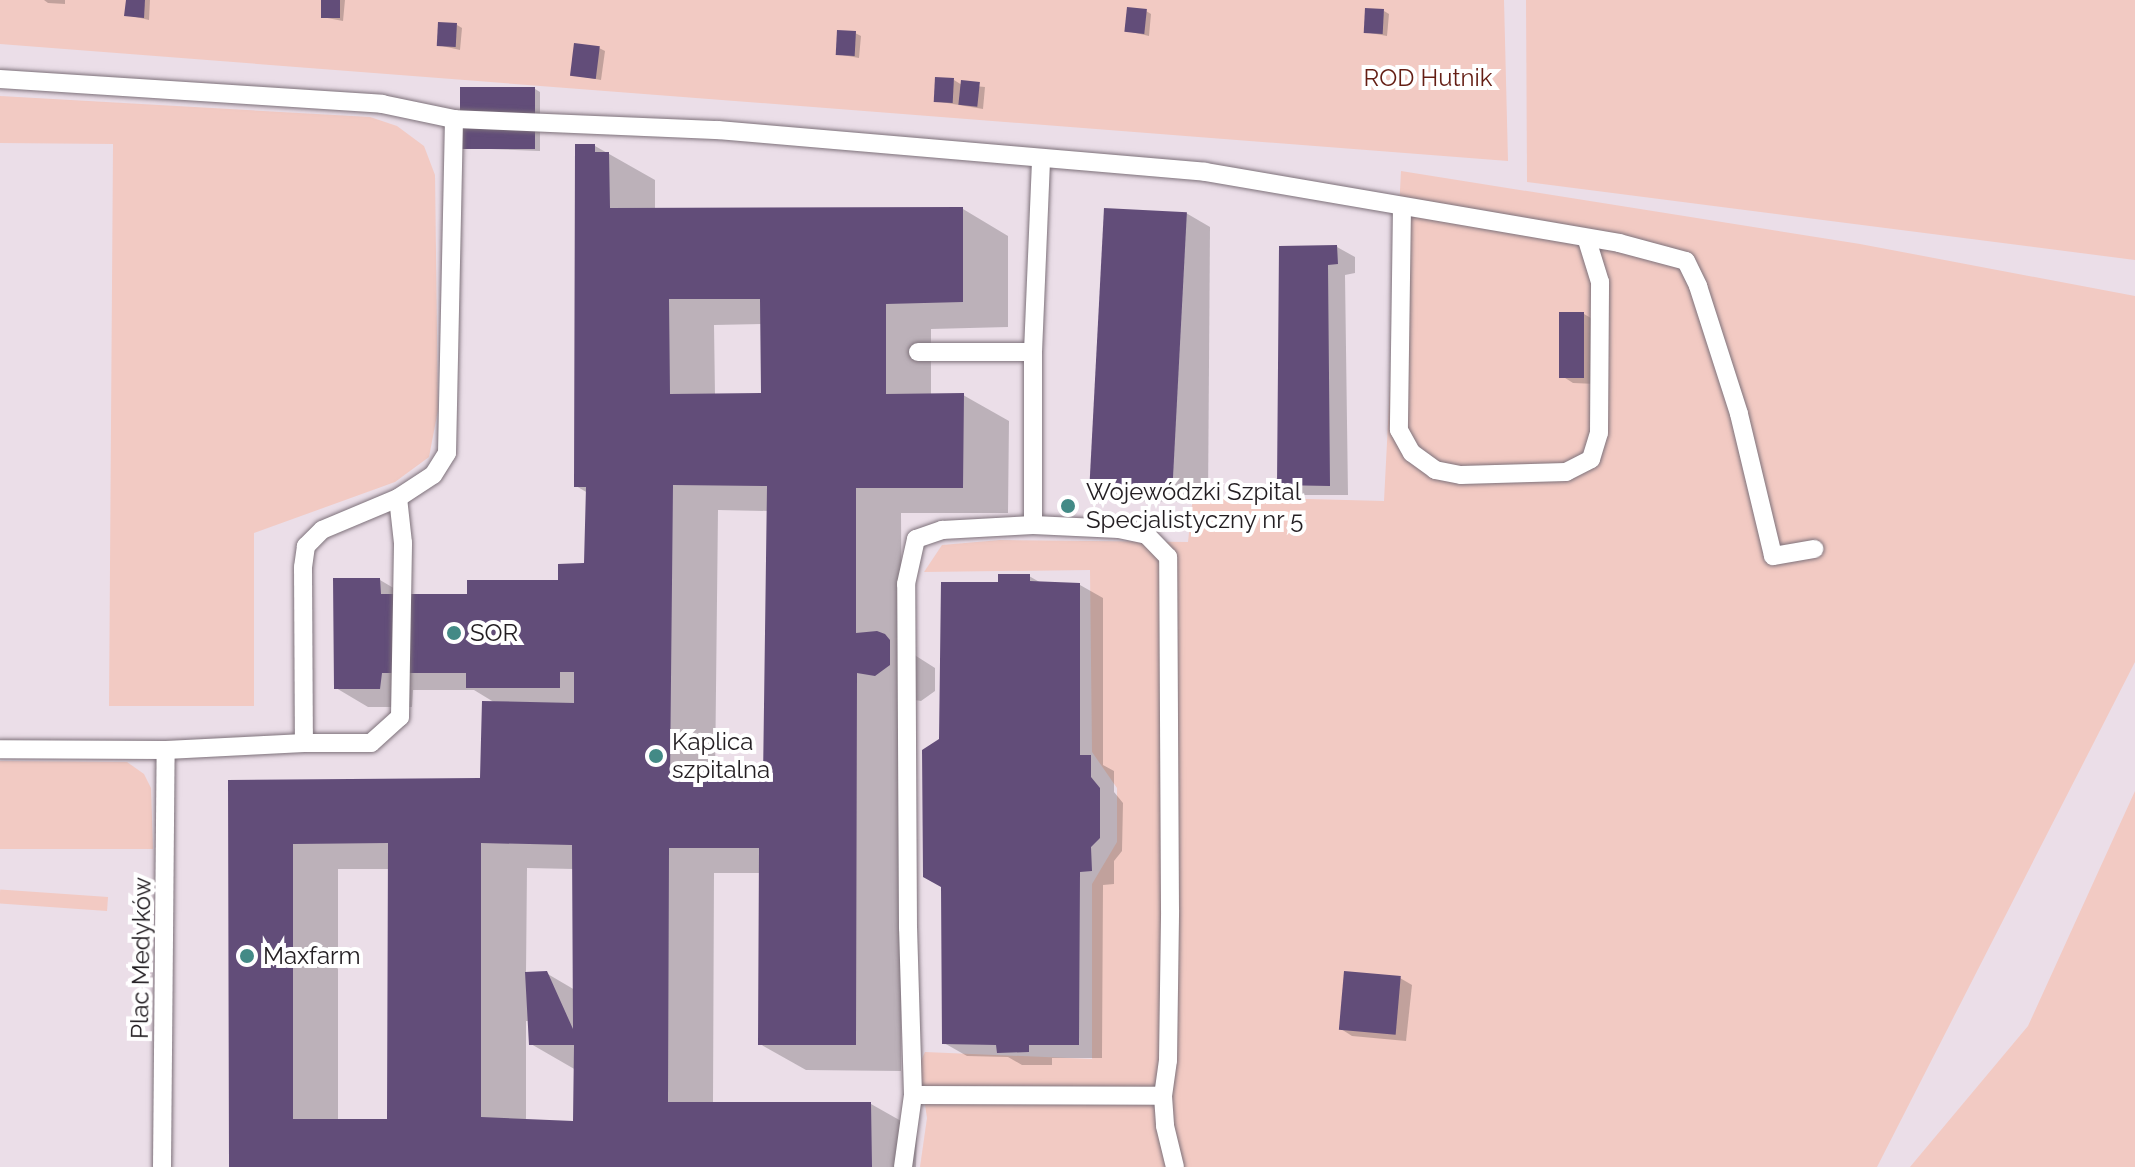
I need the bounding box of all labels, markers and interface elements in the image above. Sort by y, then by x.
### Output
park label: ROD Hutnik [1364,64,1492,92]
place label: Wojewódzki Szpital Specjalistyczny nr 5 [1086,478,1305,534]
marker: Wojewódzki Szpital Specjalistyczny nr 5 [1057,495,1079,517]
place label: SOR [470,619,518,647]
marker: SOR [445,624,463,642]
place label: Kaplica szpitalna [672,728,770,784]
marker: Kaplica szpitalna [647,747,665,765]
street label: Plac Medyków [125,877,157,1039]
place label: Maxfarm [263,942,361,970]
marker: Maxfarm [238,947,256,965]

